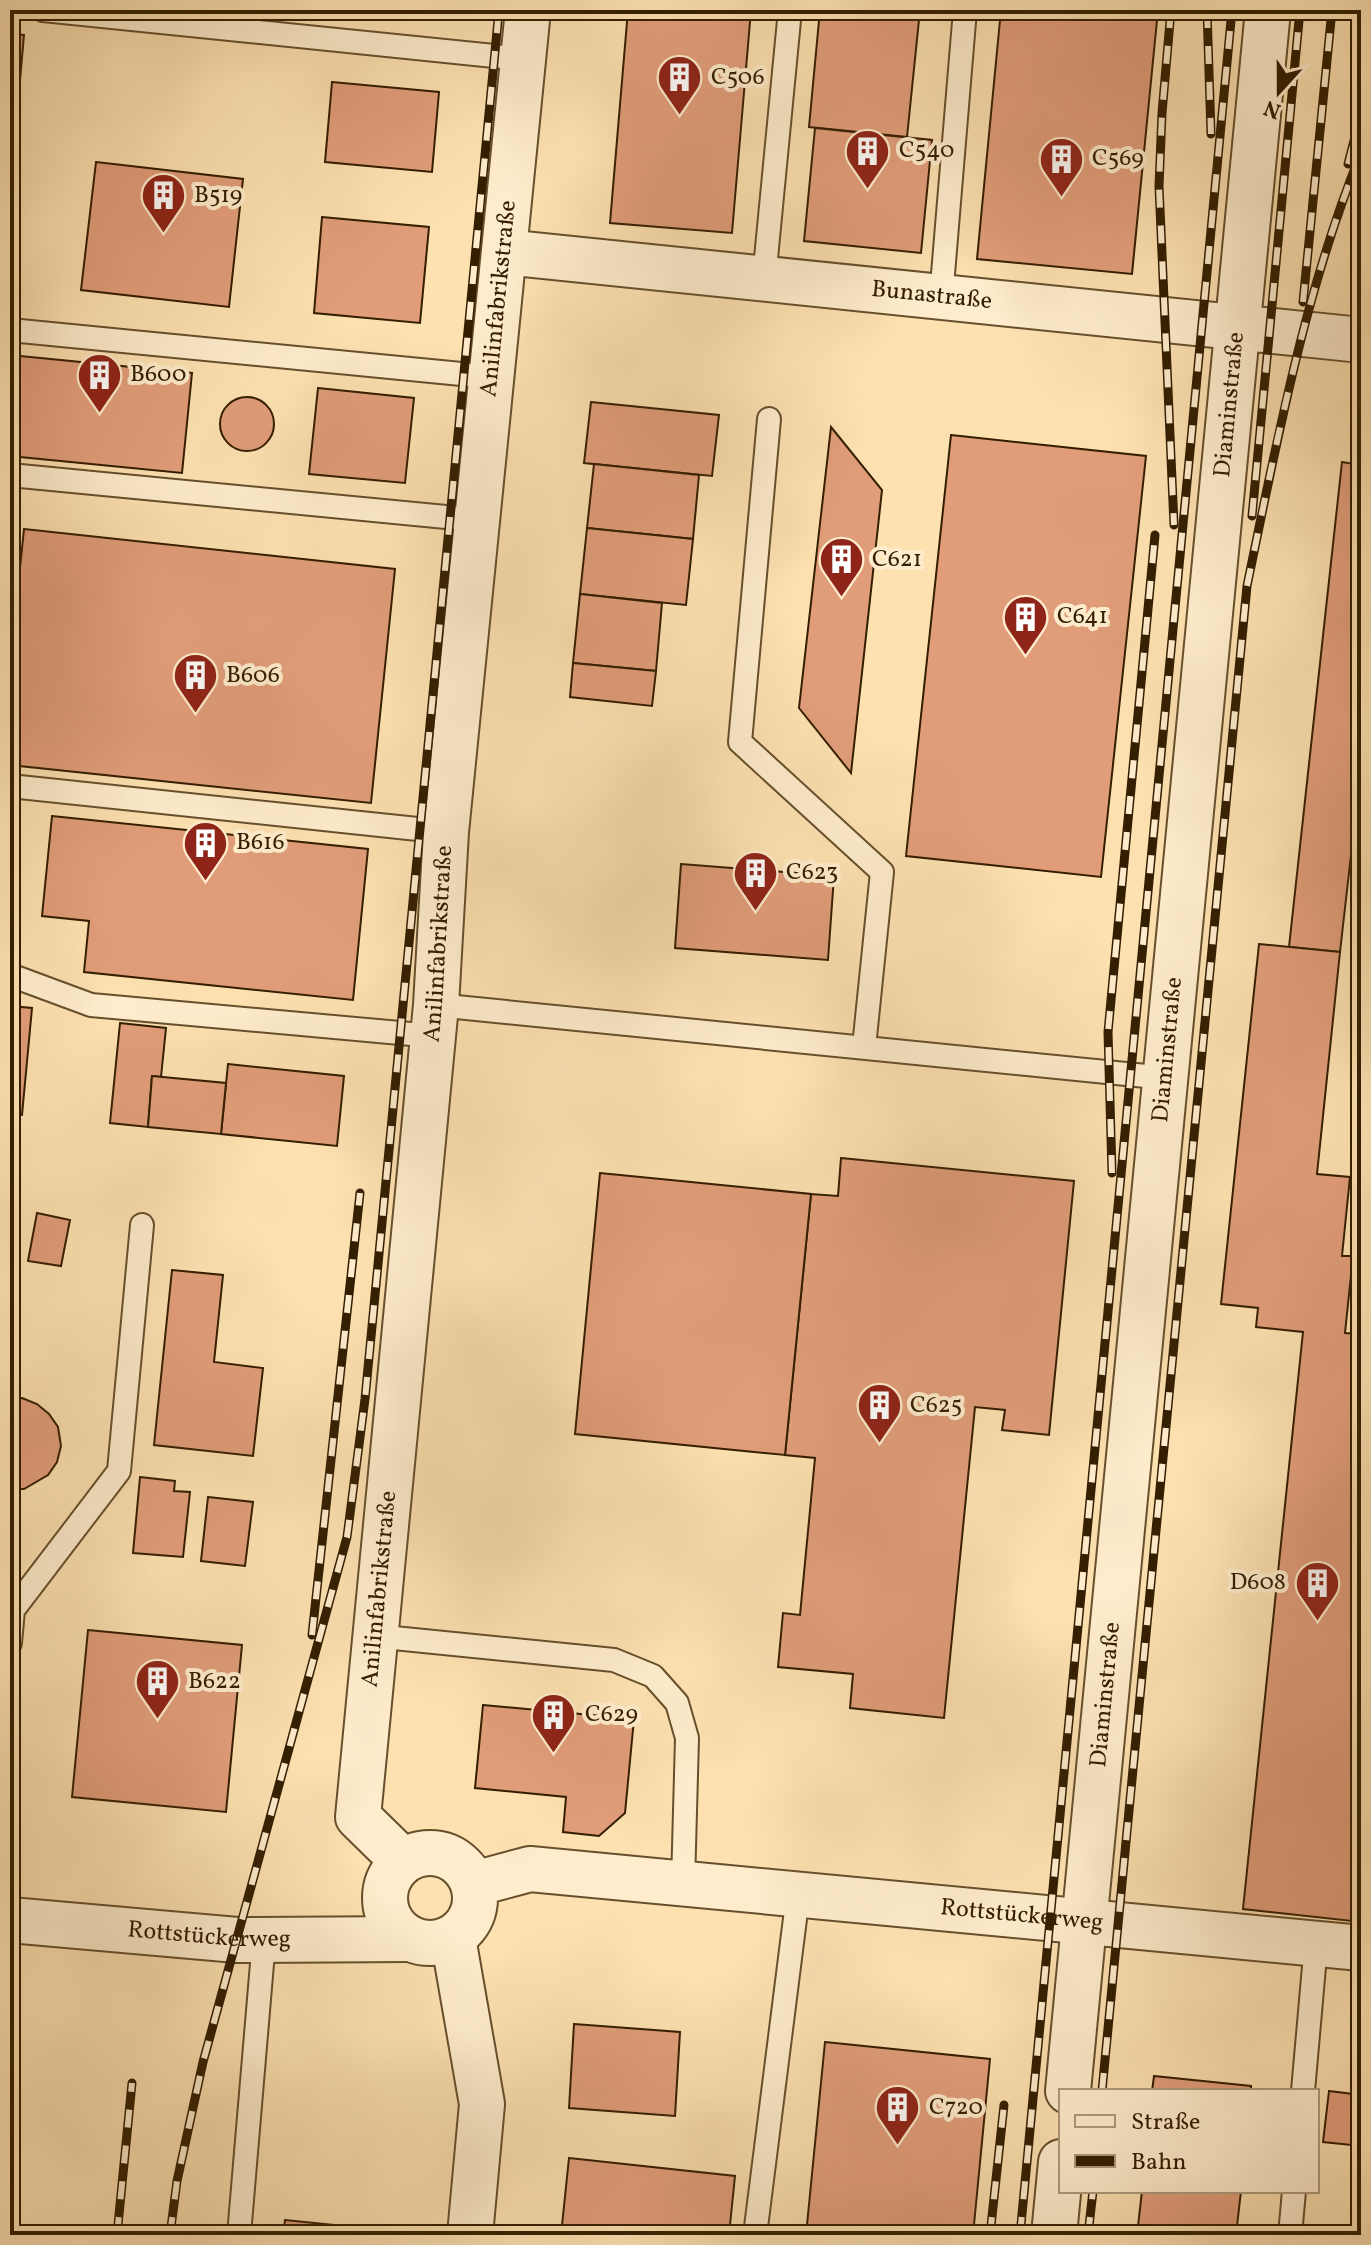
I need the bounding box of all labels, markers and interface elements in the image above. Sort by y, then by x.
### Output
north arrow [1239,52,1319,132]
building icon: C506 [656,54,704,117]
place label: C506 [711,61,765,95]
text: N [1260,91,1286,126]
building icon: C540 [844,127,892,190]
place label: C540 [899,134,955,168]
building icon: C569 [1037,135,1085,198]
place label: C569 [1092,142,1144,176]
building icon: B519 [139,172,187,235]
place label: B519 [194,179,242,213]
street label: Anilinfabrikstraße [472,199,526,399]
street label: Bunastraße [870,273,994,319]
street label: Diaminstraße [1206,330,1254,479]
building icon: B600 [75,351,123,414]
place label: B600 [130,358,186,392]
building icon: C621 [817,536,865,599]
place label: C621 [872,543,922,577]
building icon: C641 [1002,593,1050,656]
place label: C641 [1057,600,1108,634]
building icon: B606 [171,652,219,715]
place label: B606 [226,659,280,693]
building icon: B616 [181,819,229,882]
place label: B616 [236,826,285,860]
street label: Anilinfabrikstraße [416,844,462,1044]
building icon: C623 [731,849,779,912]
place label: C623 [786,856,838,890]
street label: Diaminstraße [1144,975,1192,1124]
building icon: C625 [855,1382,903,1445]
place label: C625 [910,1389,962,1423]
street label: Anilinfabrikstraße [354,1489,406,1689]
building icon: D608 [1293,1559,1341,1622]
place label: D608 [1230,1566,1286,1600]
street label: Diaminstraße [1082,1621,1130,1769]
building icon: B622 [133,1658,181,1721]
place label: B622 [188,1665,241,1699]
building icon: C629 [530,1691,578,1754]
place label: C629 [585,1698,638,1732]
street label: Rottstückerweg [939,1891,1105,1940]
street label: Rottstückerweg [126,1913,291,1957]
building icon: C720 [874,2084,922,2147]
legend [1059,2089,1319,2193]
place label: C720 [929,2091,983,2125]
text: Straße [1131,2106,1200,2140]
text: Bahn [1131,2146,1187,2180]

